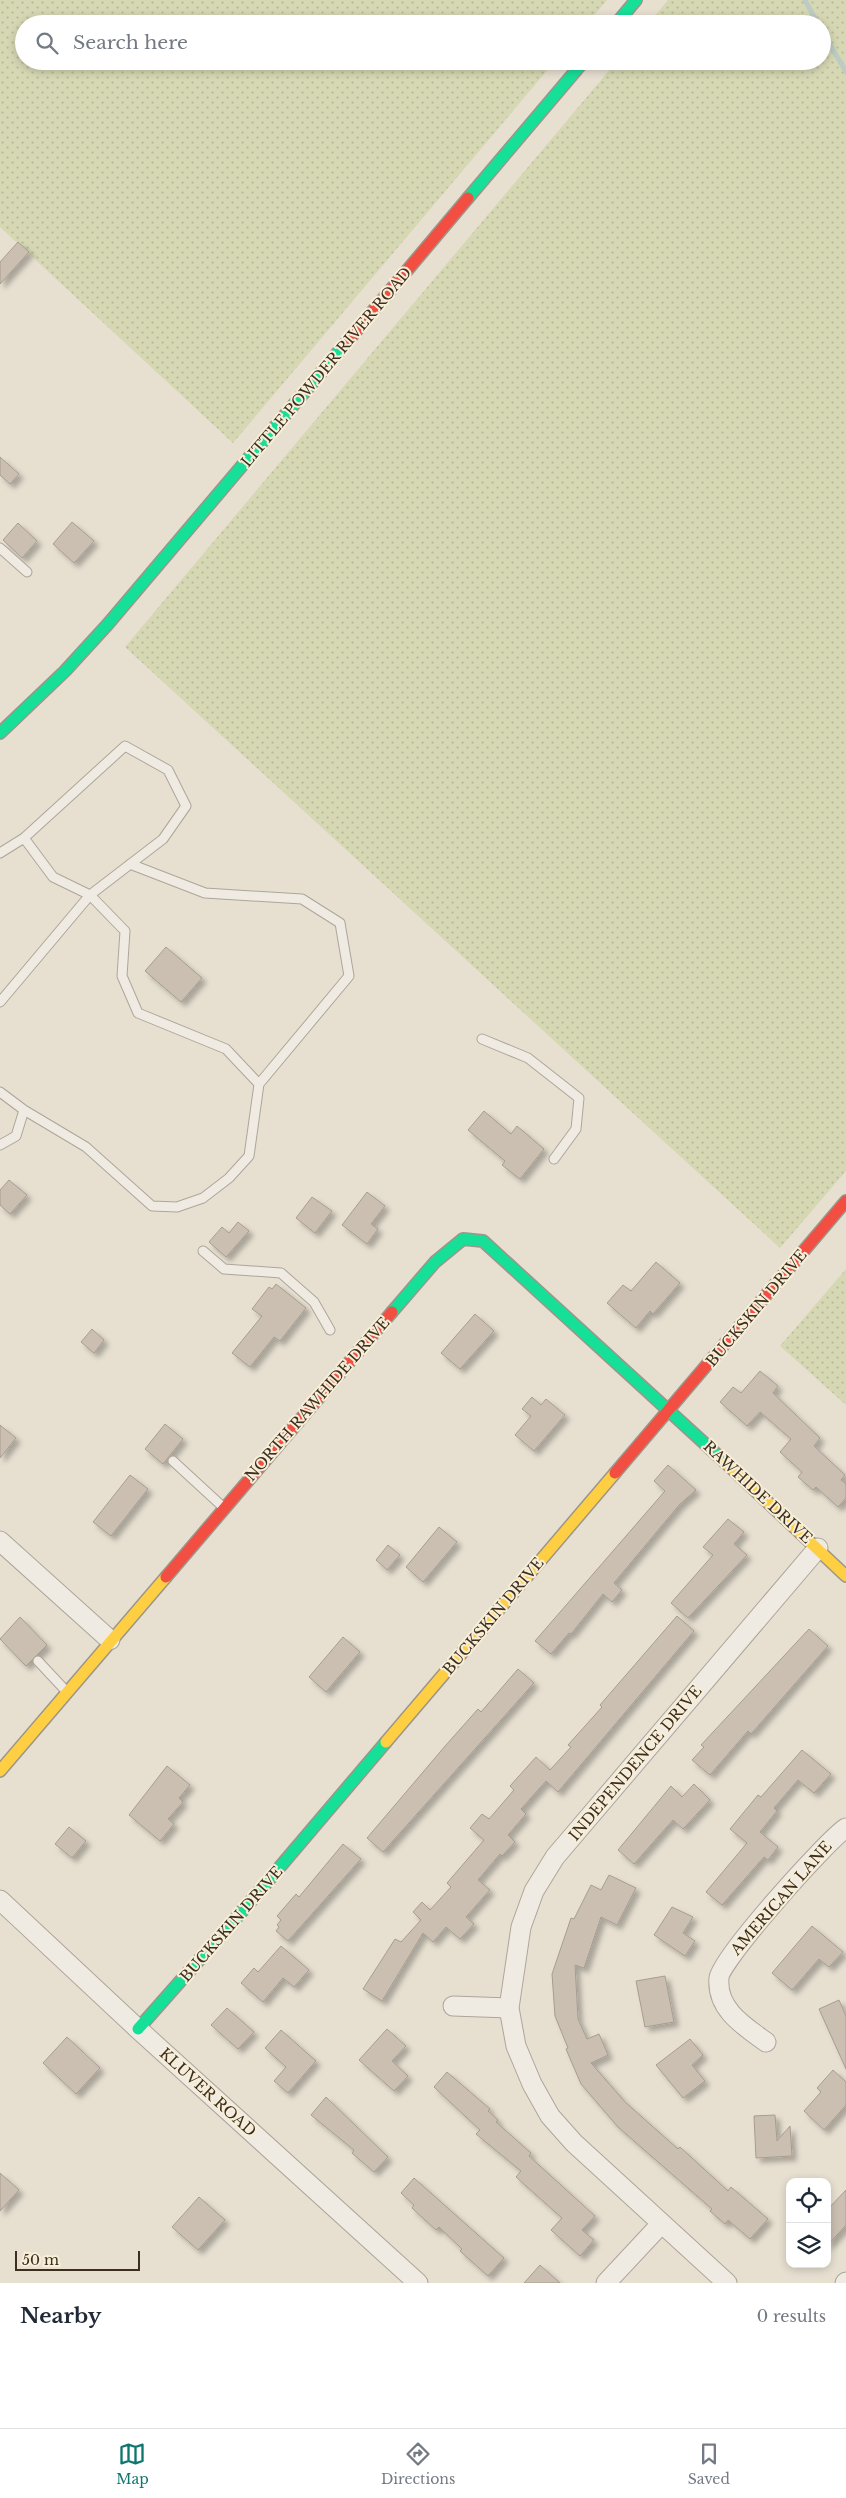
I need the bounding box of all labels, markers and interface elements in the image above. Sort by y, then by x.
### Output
search box [15,15,831,70]
icon: search [33,29,61,57]
text: Search here [73,31,188,54]
street label: LITTLE POWDER RIVER ROAD [237,263,415,471]
street label: BUCKSKIN DRIVE [701,1246,811,1370]
street label: NORTH RAWHIDE DRIVE [241,1313,393,1485]
street label: RAWHIDE DRIVE [700,1437,817,1547]
street label: BUCKSKIN DRIVE [438,1554,548,1678]
street label: INDEPENDENCE DRIVE [564,1681,706,1844]
street label: AMERICAN LANE [726,1837,836,1960]
street label: BUCKSKIN DRIVE [176,1862,286,1986]
street label: KLUVER ROAD [156,2044,260,2140]
map controls [786,2178,831,2268]
button: locate [786,2178,831,2223]
button: layers [786,2223,831,2268]
scale bar [15,2248,140,2271]
text: 50 m [22,2251,59,2269]
text: Nearby [20,2303,101,2329]
text: 0 results [757,2306,826,2326]
tab: Map [116,2440,149,2488]
tab: Directions [381,2440,455,2488]
tab: Saved [688,2440,730,2488]

